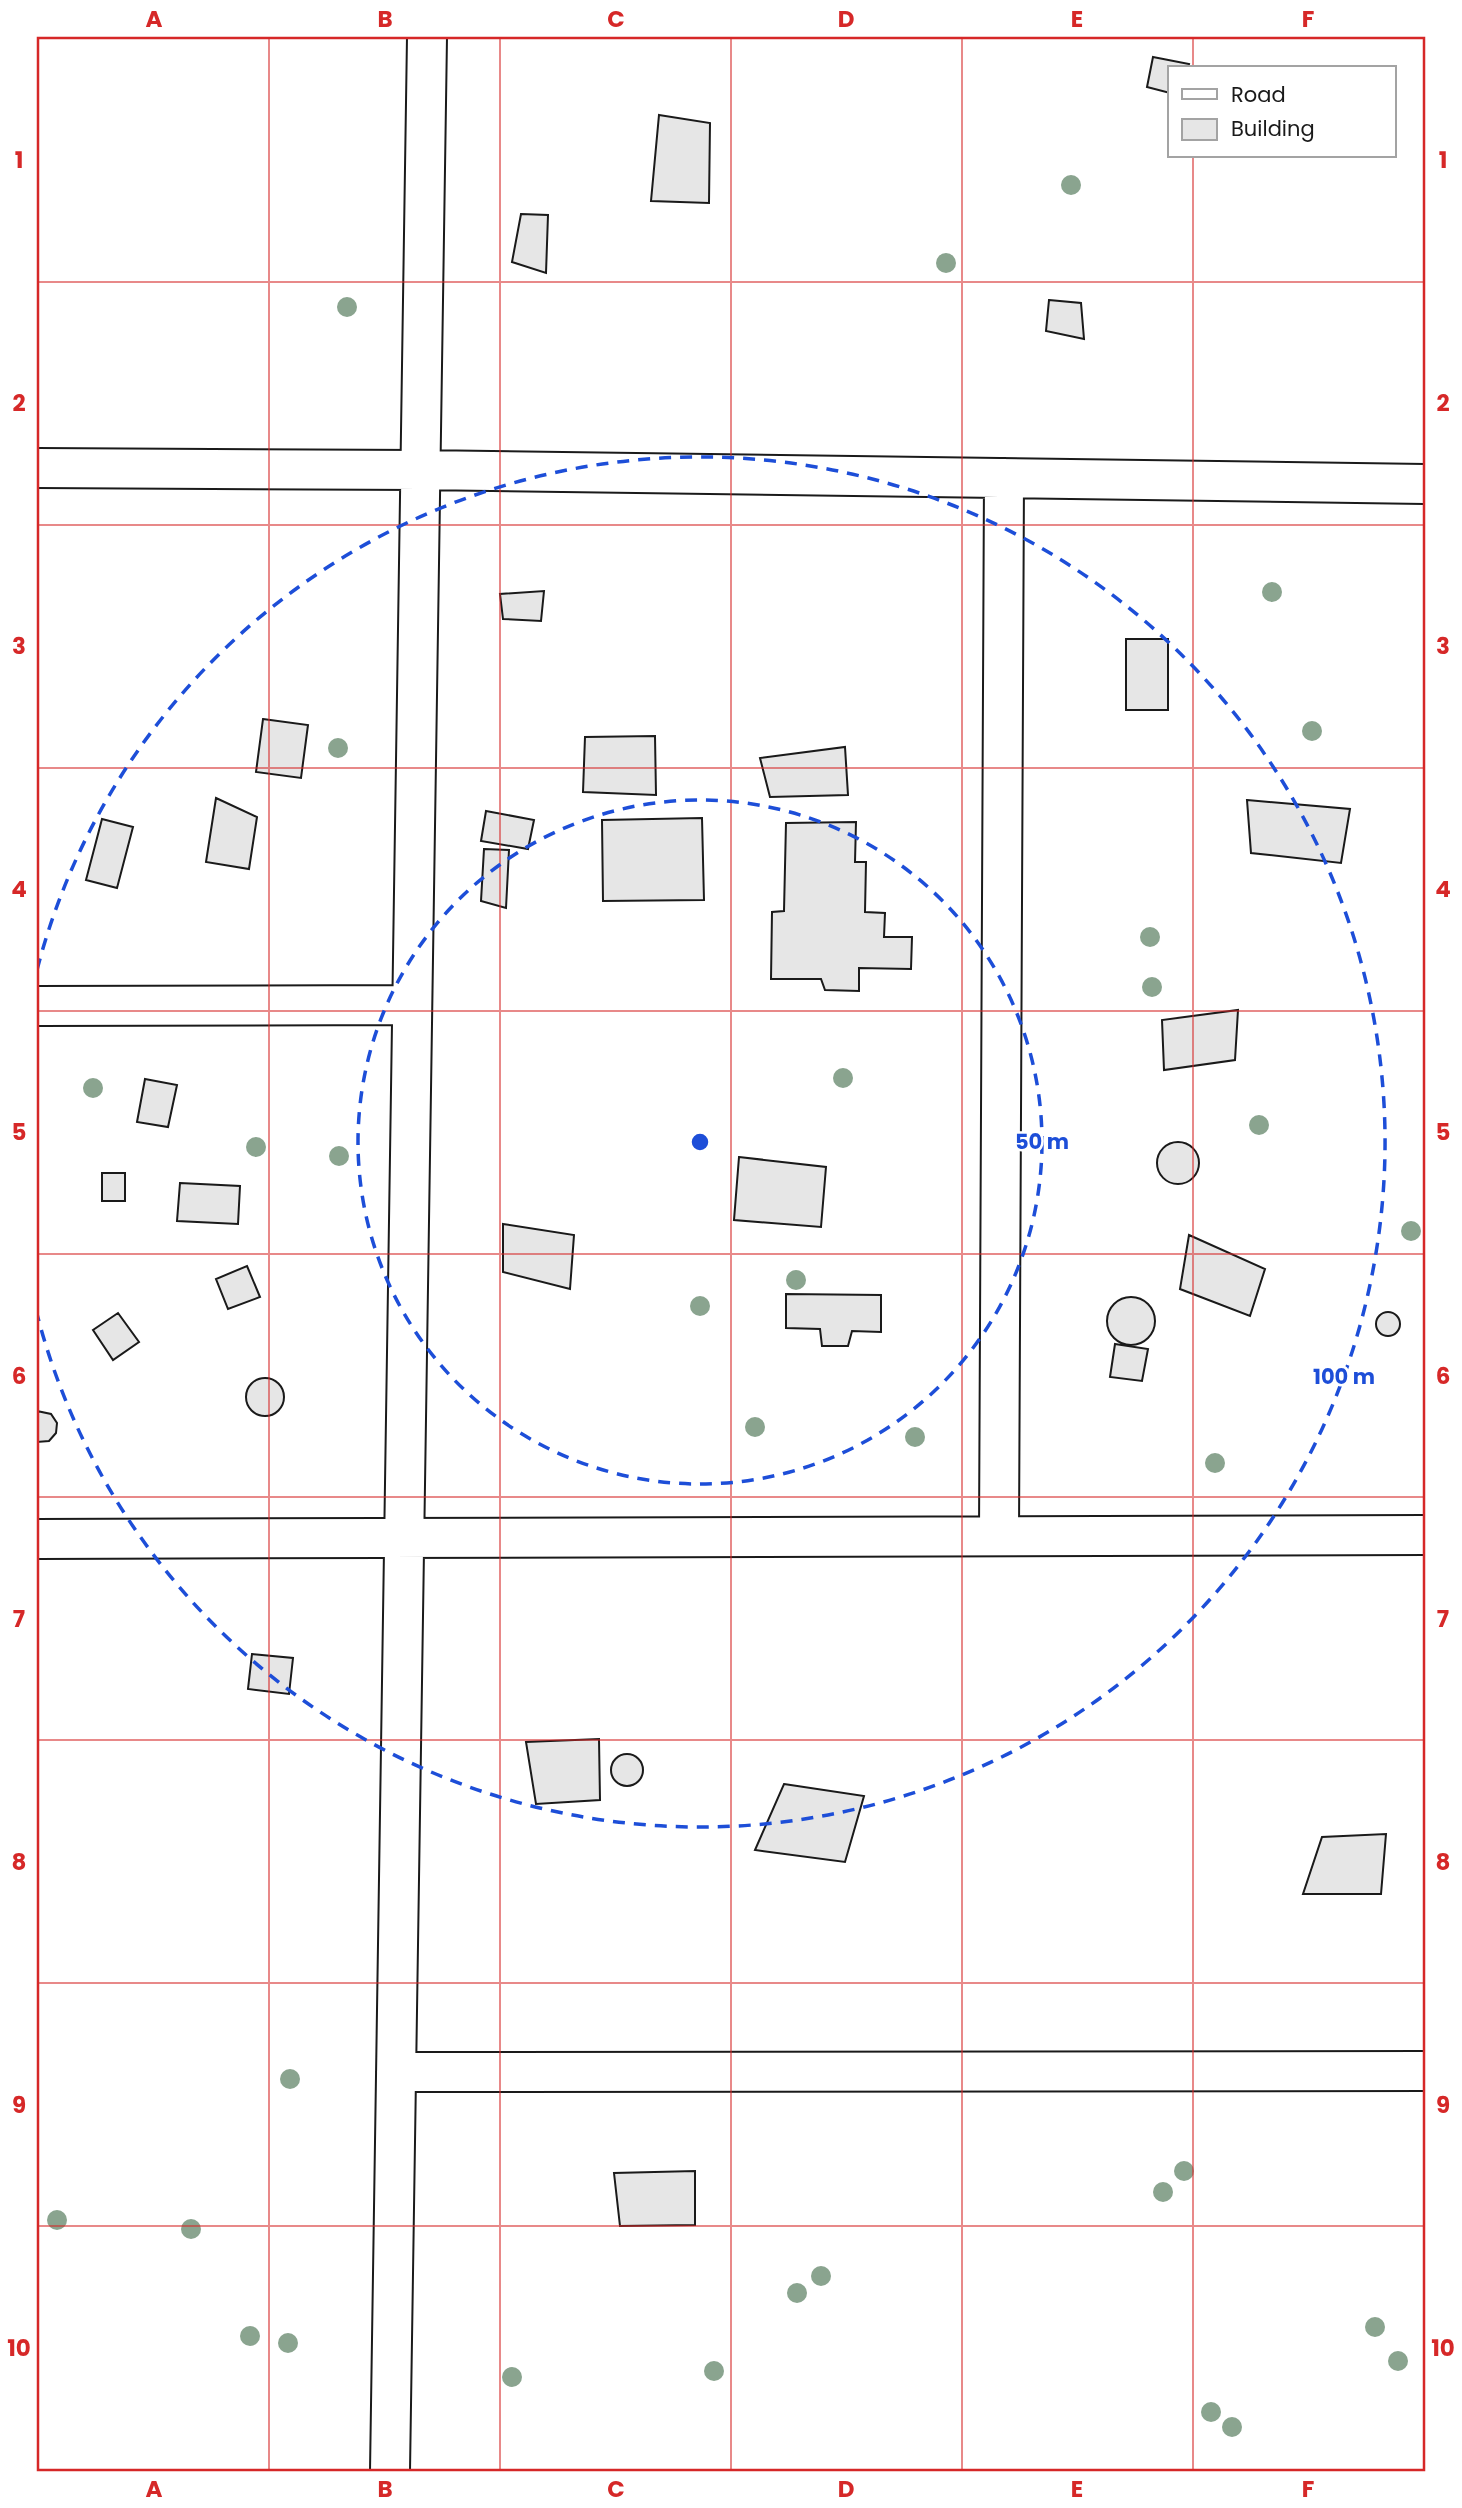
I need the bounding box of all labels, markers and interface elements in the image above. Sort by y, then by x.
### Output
text: A [146,3,163,35]
text: B [377,3,393,35]
text: C [607,3,625,35]
text: D [838,3,854,35]
text: E [1071,3,1083,35]
text: F [1302,3,1314,35]
legend [1168,66,1396,158]
text: Road [1231,80,1286,109]
text: Building [1231,114,1315,143]
text: 1 [15,144,23,176]
text: 1 [1439,144,1447,176]
text: 2 [12,387,26,419]
text: 2 [1436,387,1450,419]
text: 3 [12,630,26,662]
text: 3 [1436,630,1450,662]
text: 4 [11,873,27,905]
text: 4 [1435,873,1451,905]
text: 5 [12,1116,26,1148]
text: 5 [1436,1116,1450,1148]
text: 50 m [1015,1127,1069,1156]
centre of rings [688,1130,712,1154]
text: 6 [12,1360,26,1392]
text: 6 [1436,1360,1450,1392]
text: 100 m [1313,1362,1375,1391]
text: 7 [13,1603,25,1635]
text: 7 [1437,1603,1449,1635]
text: 8 [12,1846,26,1878]
text: 8 [1436,1846,1450,1878]
text: 9 [12,2089,26,2121]
text: 9 [1436,2089,1450,2121]
text: 10 [7,2332,31,2364]
text: 10 [1431,2332,1455,2364]
text: A [146,2473,163,2505]
text: B [377,2473,393,2505]
text: C [607,2473,625,2505]
text: D [838,2473,854,2505]
text: E [1071,2473,1083,2505]
text: F [1302,2473,1314,2505]

